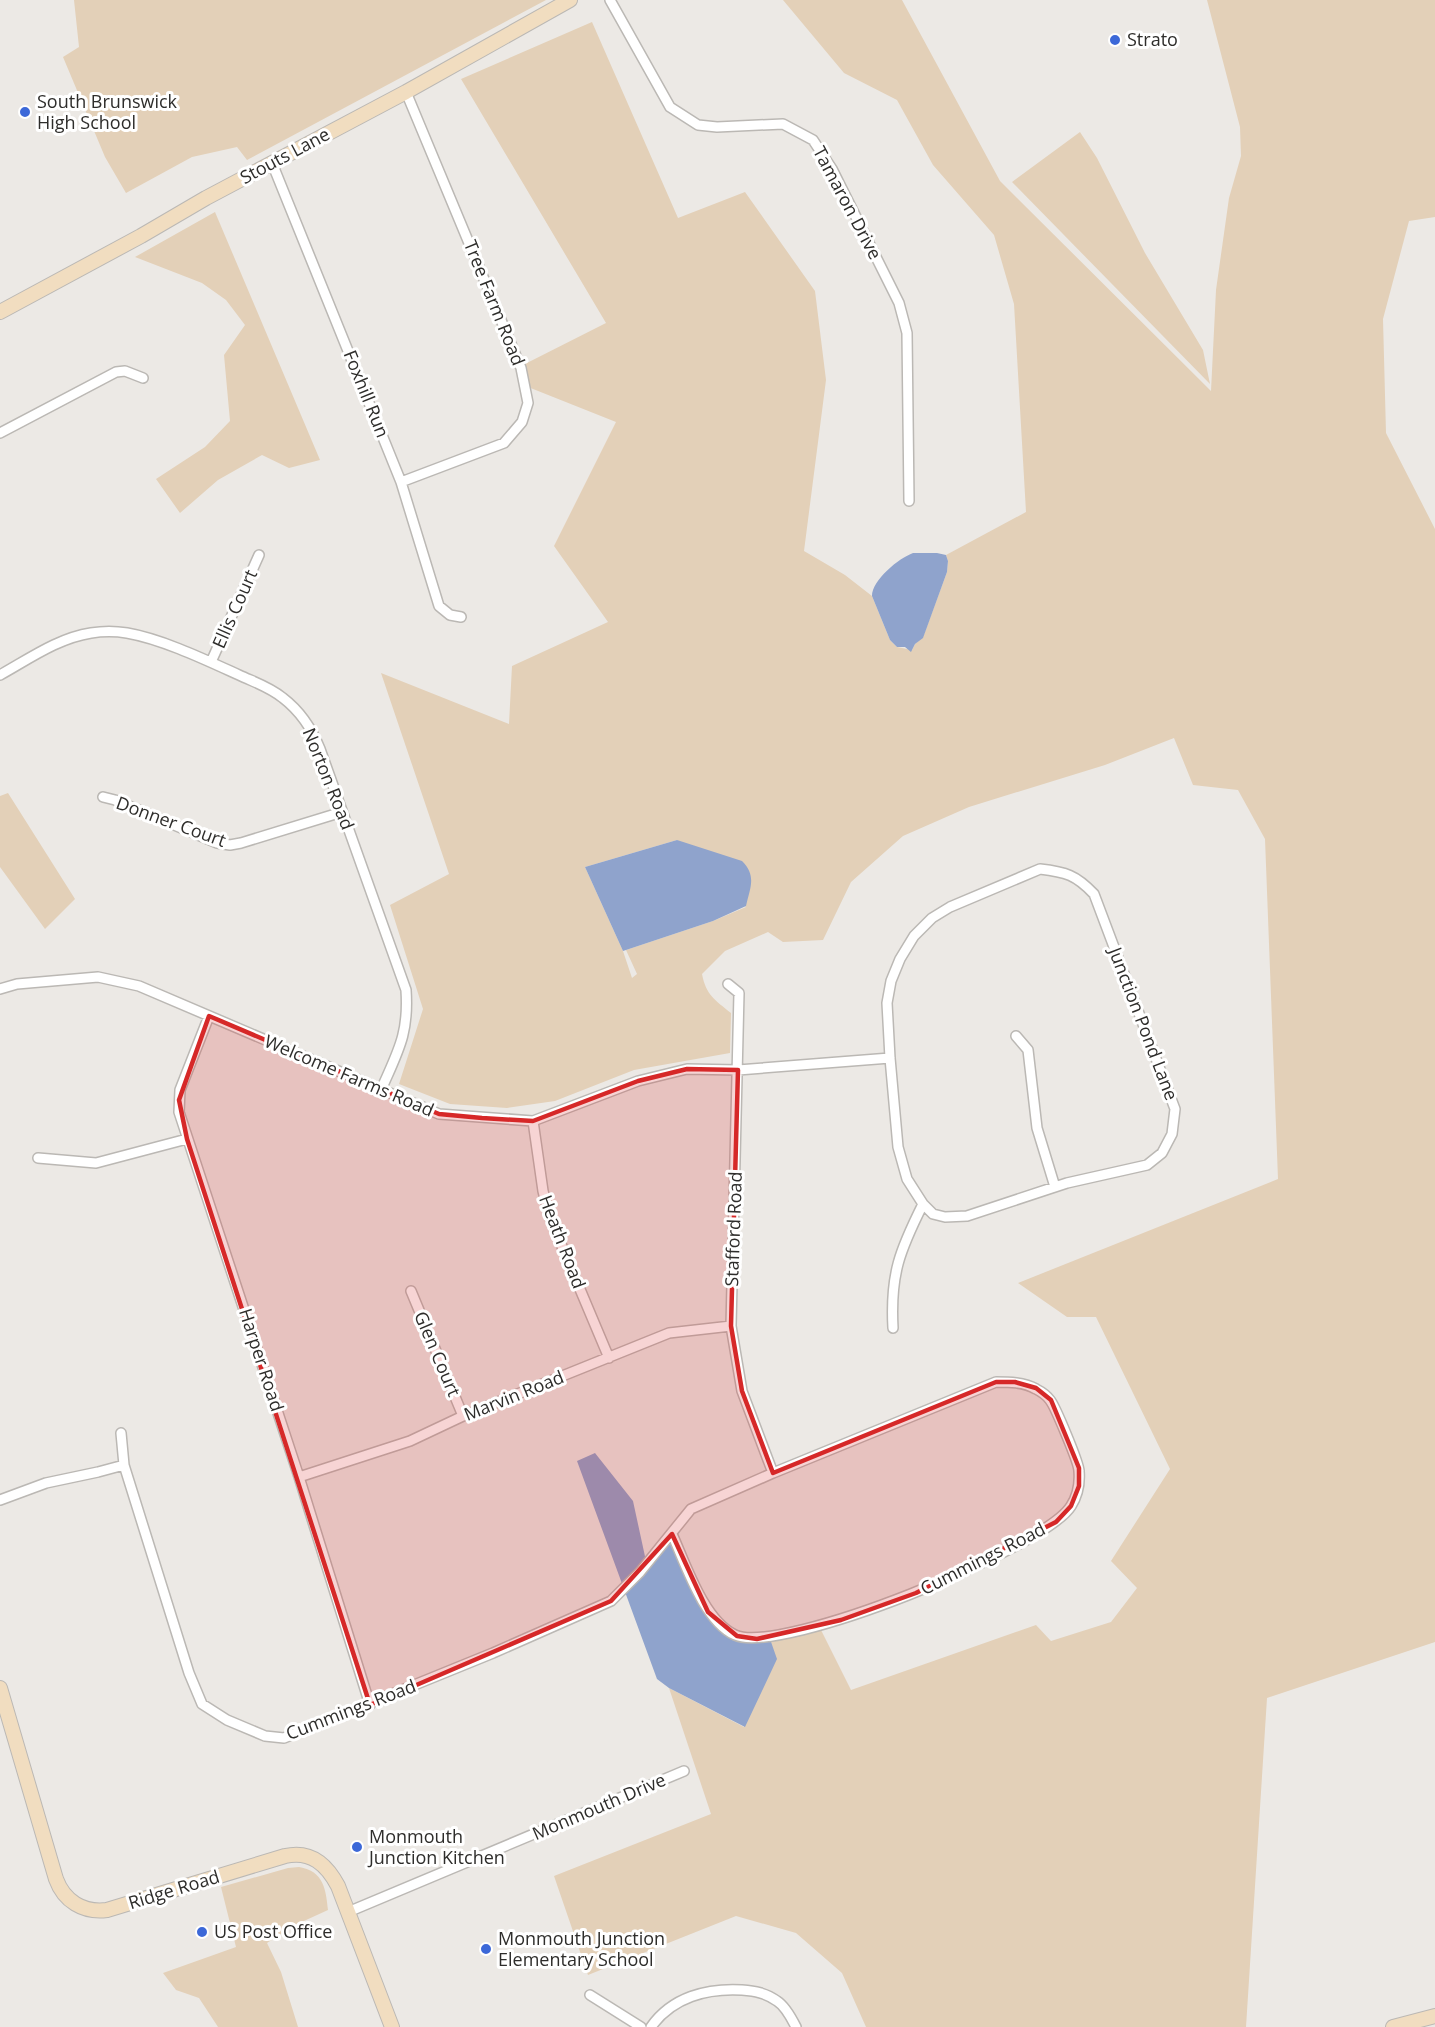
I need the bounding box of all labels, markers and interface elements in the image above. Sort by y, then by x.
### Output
place label: Strato [1127,27,1178,51]
marker: Strato [1108,33,1122,47]
place label: South Brunswick High School [37,89,178,134]
marker: South Brunswick High School [18,105,32,119]
street label: Stouts Lane [235,121,334,189]
street label: Tamaron Drive [808,142,888,263]
street label: Tree Farm Road [459,236,531,369]
street label: Foxhill Run [339,346,395,441]
street label: Ellis Court [206,565,262,652]
street label: Norton Road [298,724,360,833]
street label: Donner Court [113,790,230,852]
street label: Junction Pond Lane [1103,942,1184,1104]
street label: Welcome Farms Road [261,1029,438,1122]
street label: Stafford Road [719,1171,747,1287]
street label: Heath Road [534,1191,592,1292]
street label: Harper Road [234,1305,290,1414]
street label: Glen Court [409,1307,467,1400]
street label: Marvin Road [460,1364,567,1426]
street label: Cummings Road [916,1516,1049,1600]
street label: Cummings Road [282,1673,419,1745]
street label: Monmouth Drive [528,1767,669,1845]
place label: Monmouth Junction Kitchen [367,1824,505,1869]
marker: Monmouth Junction Kitchen [350,1840,364,1854]
street label: Ridge Road [125,1864,222,1914]
place label: US Post Office [214,1919,332,1943]
marker: US Post Office [195,1925,209,1939]
place label: Monmouth Junction Elementary School [498,1926,665,1971]
marker: Monmouth Junction Elementary School [479,1942,493,1956]

